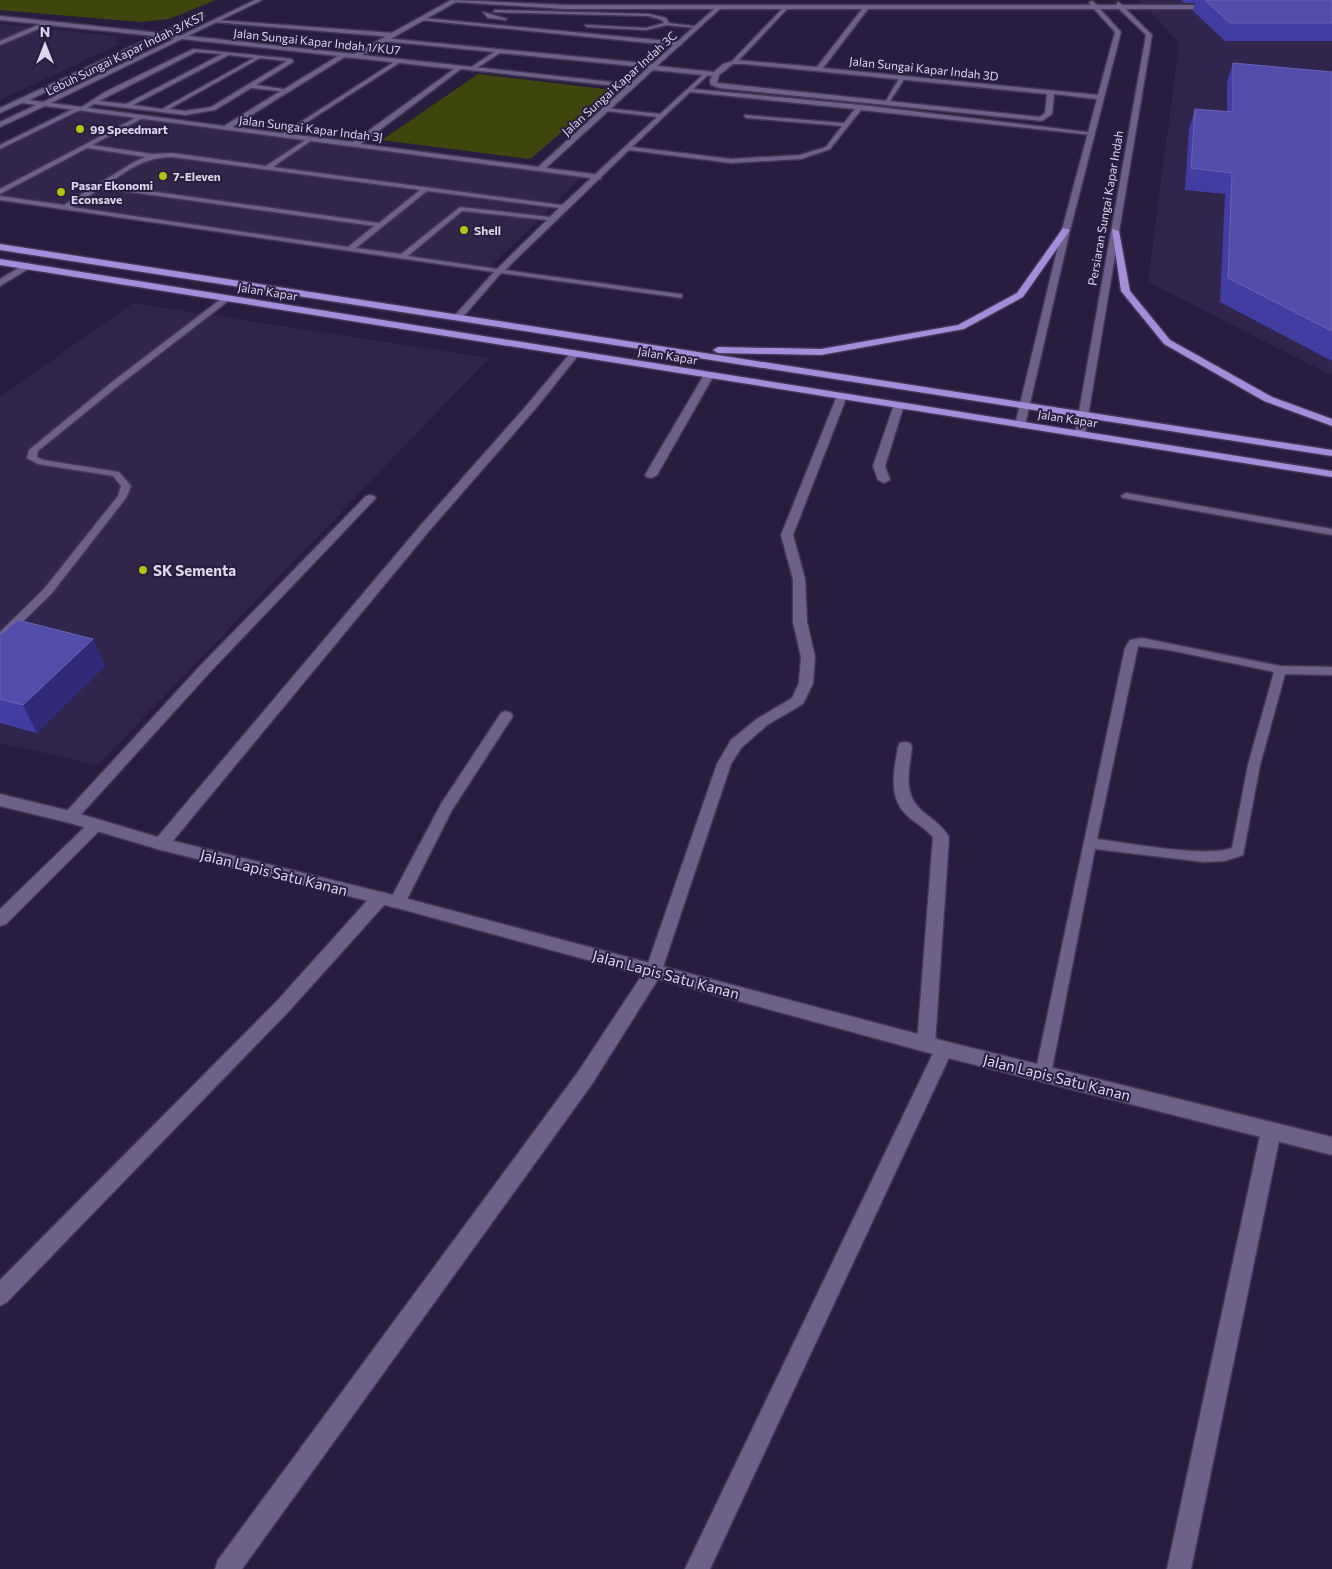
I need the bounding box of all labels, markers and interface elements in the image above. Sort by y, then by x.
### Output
street label: Lebuh Sungai Kapar Indah 3/KS7 [43,8,207,98]
north arrow [20,20,70,70]
text: N [40,23,50,40]
street label: Jalan Sungai Kapar Indah 1/KU7 [233,25,401,58]
street label: Jalan Sungai Kapar Indah 3C [559,28,680,139]
street label: Jalan Sungai Kapar Indah 3D [849,53,1000,84]
street label: Jalan Sungai Kapar Indah 3J [238,112,384,145]
place label: 99 Speedmart [90,122,168,136]
marker: 99 Speedmart [74,123,86,135]
street label: Persiaran Sungai Kapar Indah [1084,129,1126,287]
place label: 7-Eleven [173,169,221,183]
marker: 7-Eleven [157,170,169,182]
place label: Pasar Ekonomi Econsave [71,178,153,206]
marker: Pasar Ekonomi Econsave [55,186,67,198]
place label: Shell [474,223,501,237]
marker: Shell [458,224,470,236]
street label: Jalan Kapar [237,279,299,304]
street label: Jalan Kapar [637,343,699,368]
street label: Jalan Kapar [1037,406,1099,431]
place label: SK Sementa [153,561,236,579]
marker: SK Sementa [137,564,149,576]
street label: Jalan Lapis Satu Kanan [198,845,350,899]
street label: Jalan Lapis Satu Kanan [591,946,741,1002]
street label: Jalan Lapis Satu Kanan [981,1050,1133,1104]

